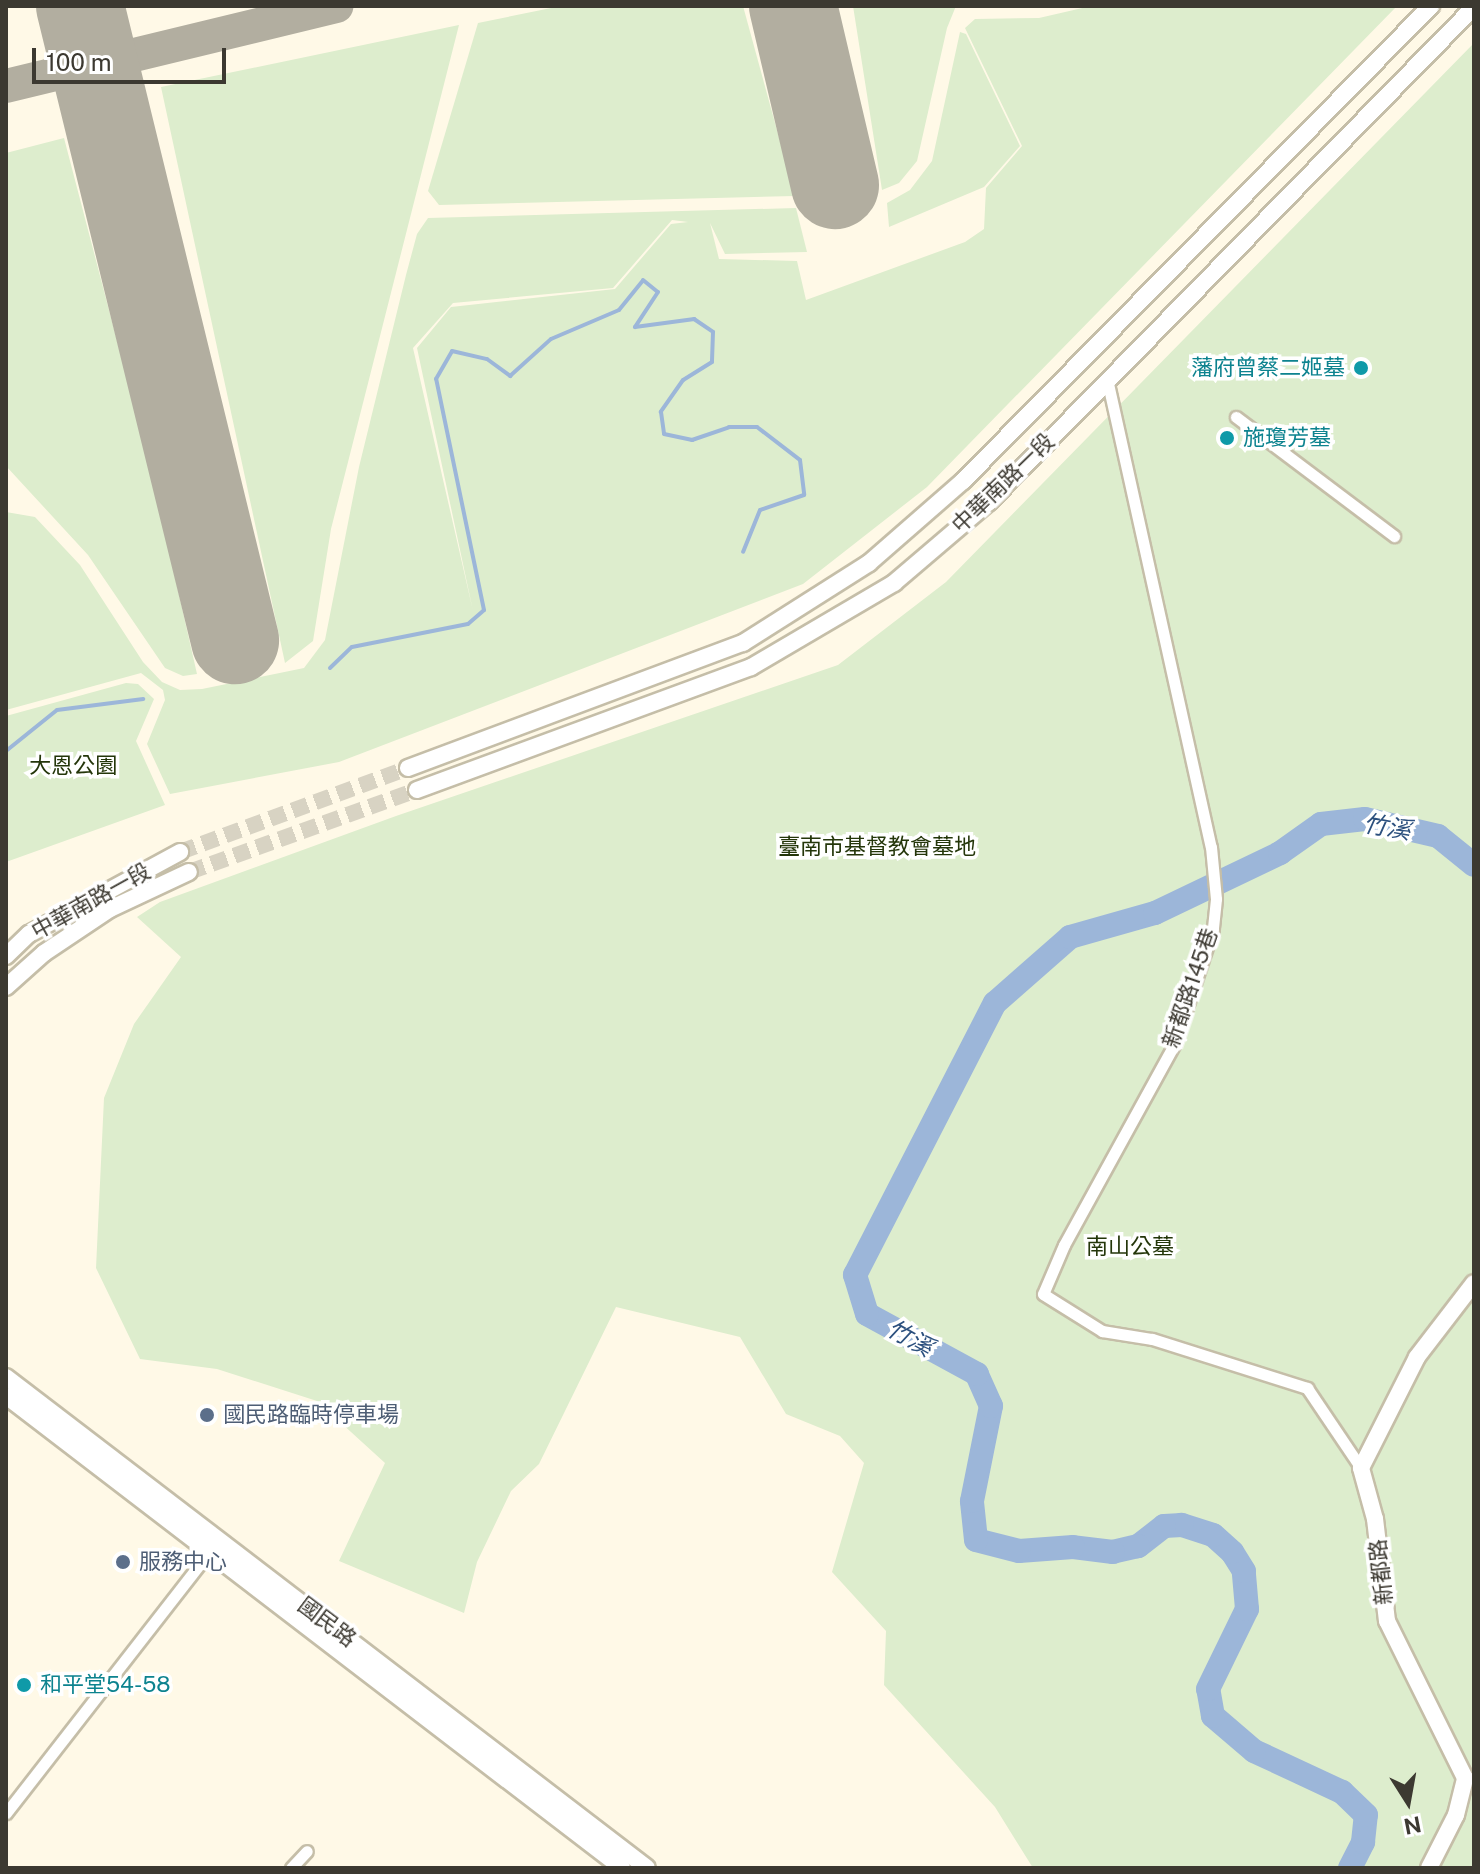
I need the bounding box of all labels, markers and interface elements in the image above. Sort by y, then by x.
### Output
scale bar [36,32,230,82]
text: 100 m [46,48,112,76]
place label: 藩府曾蔡二姬墓 [1191,355,1345,381]
marker: 藩府曾蔡二姬墓 [1352,359,1370,377]
place label: 施瓊芳墓 [1243,425,1331,451]
street label: 中華南路一段 [946,428,1060,538]
marker: 施瓊芳墓 [1218,429,1236,447]
park label: 大恩公園 [29,753,117,779]
water label: 竹溪 [1361,809,1413,845]
park label: 臺南市基督教會墓地 [778,834,976,860]
street label: 中華南路一段 [27,857,155,945]
street label: 新都路145巷 [1157,925,1223,1051]
park label: 南山公墓 [1086,1234,1174,1260]
water label: 竹溪 [882,1314,938,1362]
place label: 國民路臨時停車場 [223,1402,399,1428]
marker: 國民路臨時停車場 [198,1406,216,1424]
street label: 新都路 [1364,1538,1398,1606]
place label: 服務中心 [139,1549,227,1575]
marker: 服務中心 [114,1553,132,1571]
street label: 國民路 [293,1592,361,1652]
place label: 和平堂54-58 [40,1672,171,1698]
marker: 和平堂54-58 [15,1676,33,1694]
north arrow [1368,1762,1448,1842]
text: N [1402,1811,1424,1840]

